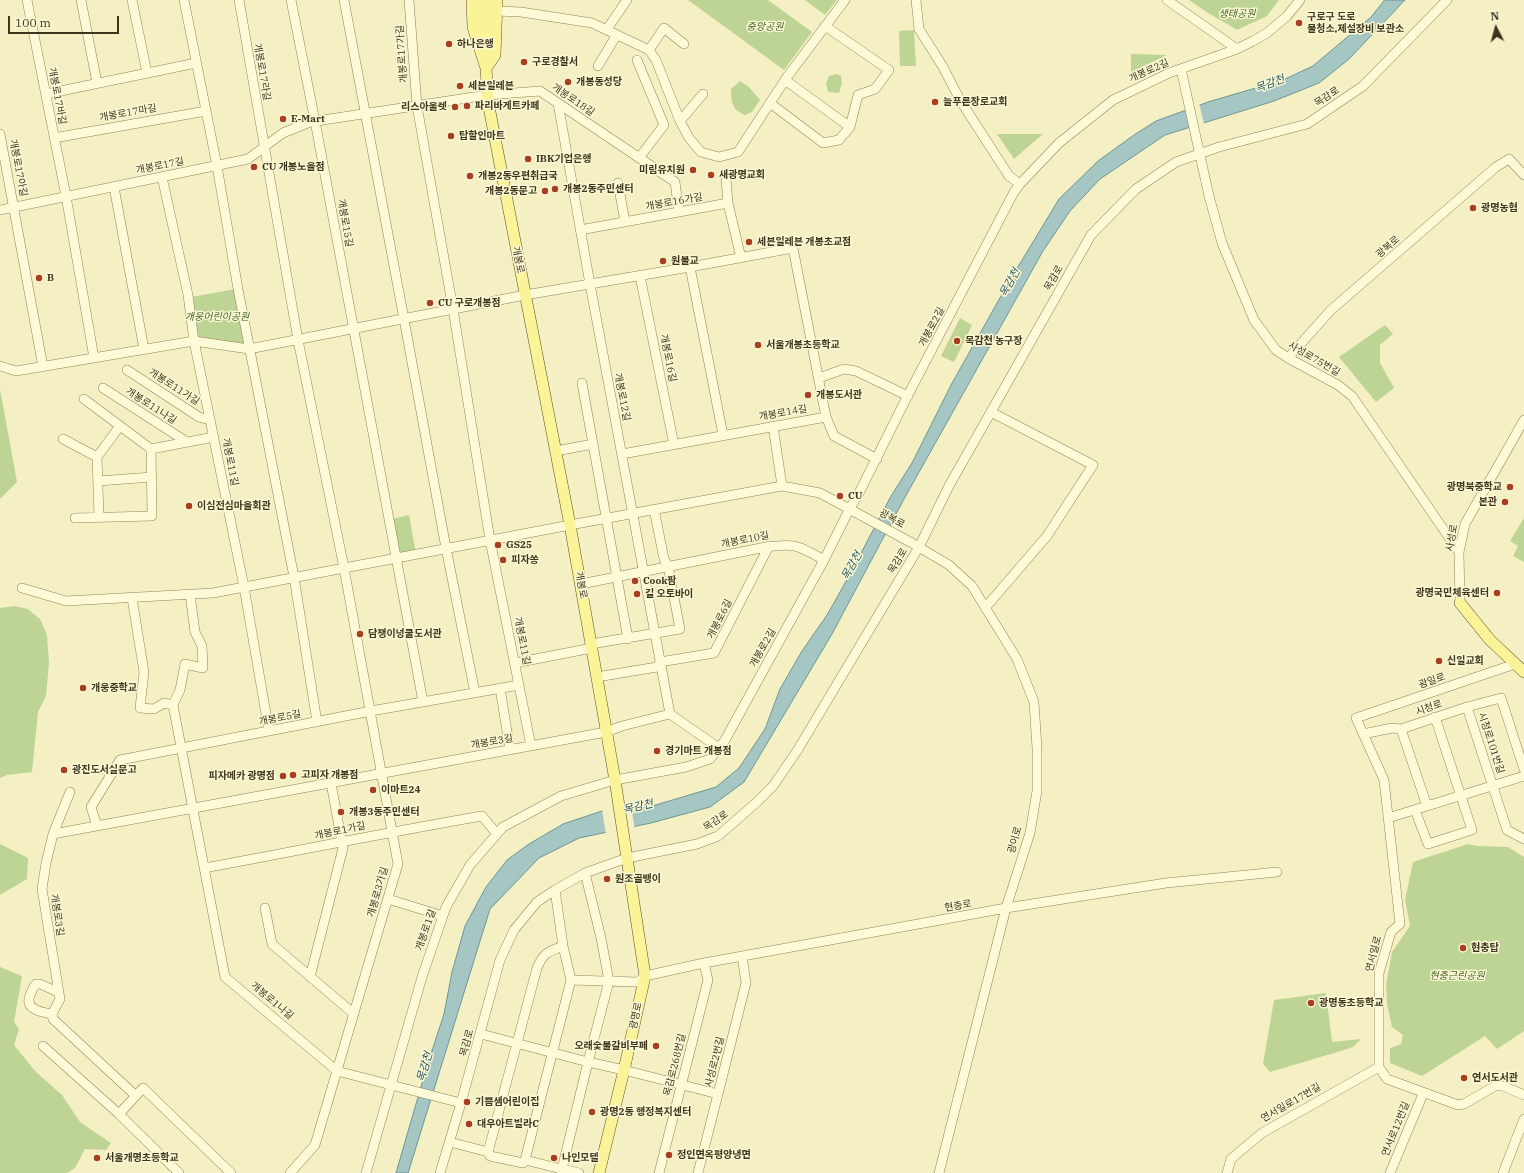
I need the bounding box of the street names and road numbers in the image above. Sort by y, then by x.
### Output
street label: 개봉로17가길 [394,25,410,83]
street label: 개봉로17라길 [251,42,273,102]
street label: 개봉로2길 [1127,57,1171,85]
street label: 개봉로17바길 [46,66,68,126]
street label: 개봉로18길 [549,81,597,119]
street label: 목감로 [1312,84,1342,110]
street label: 개봉로17마길 [98,102,158,124]
street label: 개봉로17아길 [7,138,29,198]
street label: 개봉로17길 [135,155,185,177]
street label: 개봉로16가길 [644,191,704,213]
street label: 개봉로15길 [335,198,355,248]
street label: 광복로 [1374,233,1402,261]
street label: 개봉로 [509,245,527,275]
street label: 목감로 [1042,263,1066,293]
street label: 개봉로2길 [917,305,947,349]
street label: 개봉로16길 [657,333,679,383]
street label: 사성로75번길 [1286,339,1342,379]
street label: 개봉로11가길 [146,366,202,408]
street label: 개봉로12길 [611,372,633,422]
street label: 개봉로11나길 [123,385,179,427]
street label: 개봉로14길 [758,403,808,423]
street label: 개봉로11길 [219,437,241,487]
street label: 광복로 [877,507,907,531]
street label: 사성로 [1444,523,1460,553]
street label: 개봉로10길 [720,529,770,551]
street label: 목감로 [886,546,910,576]
street label: 개봉로 [573,570,589,600]
street label: 개봉로6길 [705,597,735,641]
street label: 개봉로11길 [511,616,533,666]
street label: 개봉로2길 [747,626,779,670]
street label: 광일로 [1417,671,1447,691]
street label: 시청로 [1414,698,1444,718]
street label: 개봉로5길 [258,708,302,728]
street label: 시청로101번길 [1475,711,1507,775]
street label: 개봉로3길 [470,732,514,752]
street label: 목감로 [701,808,731,834]
street label: 개봉로1가길 [313,820,367,842]
street label: 광이로 [1005,825,1025,855]
street label: 개봉로3가길 [365,865,391,919]
street label: 개봉로3길 [48,893,66,937]
street label: 현충로 [943,898,973,914]
street label: 개봉로1길 [413,908,439,952]
street label: 연서일로 [1364,935,1384,973]
street label: 개봉로1나길 [248,980,296,1022]
street label: 광명로 [627,1001,645,1031]
street label: 목감로 [458,1028,476,1058]
street label: 목감로268번길 [661,1032,689,1098]
street label: 사성로2번길 [703,1035,727,1089]
street label: 연서일로17번길 [1259,1081,1323,1125]
street label: 연서로12번길 [1380,1100,1412,1158]

